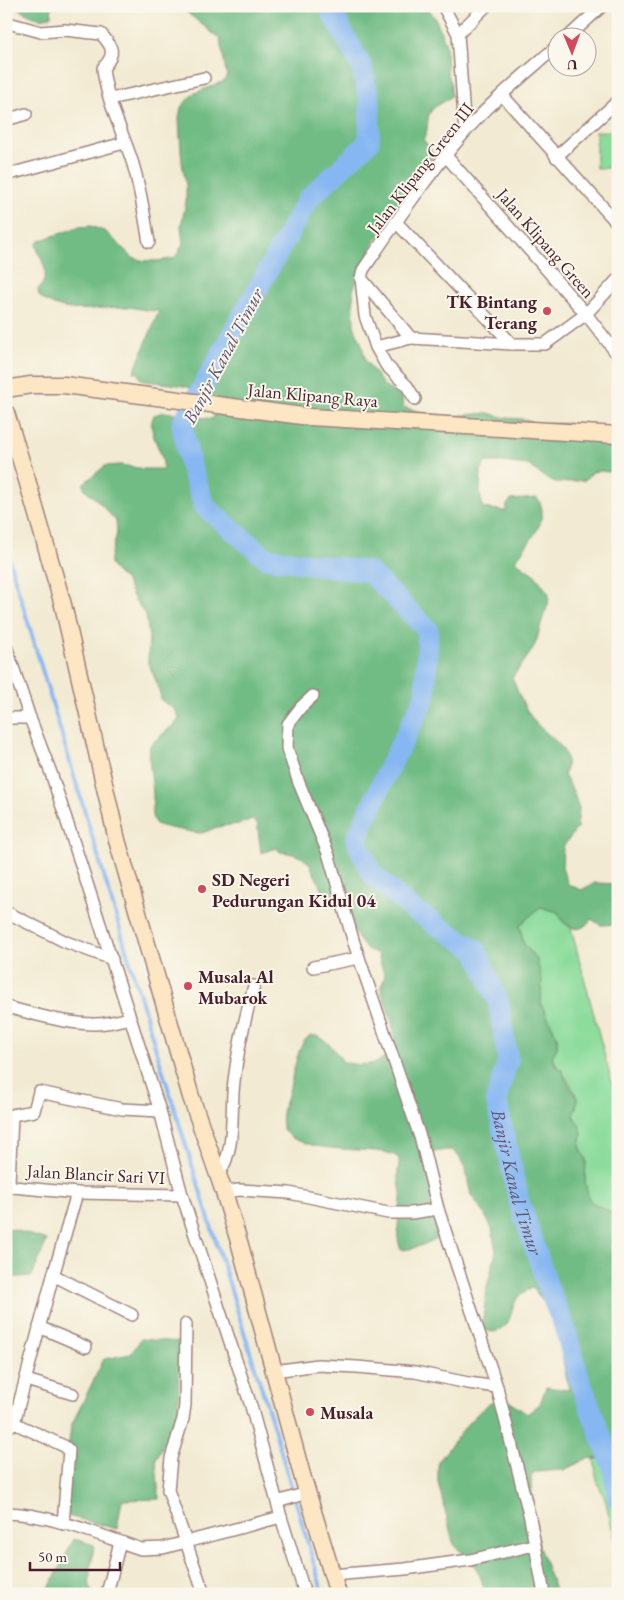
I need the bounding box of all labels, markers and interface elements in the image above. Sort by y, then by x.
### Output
north arrow [546,28,596,78]
text: U [566,56,578,74]
street label: Jalan Klipang Green III [360,98,478,240]
street label: Jalan Klipang Green [491,182,600,303]
water label: Banjir Kanal Timur [176,283,270,429]
place label: TK Bintang Terang [446,290,538,334]
marker: TK Bintang Terang [541,305,553,317]
street label: Jalan Klipang Raya [245,378,380,412]
place label: SD Negeri Pedurungan Kidul 04 [212,868,376,912]
marker: SD Negeri Pedurungan Kidul 04 [196,883,208,895]
place label: Musala Al Mubarok [198,965,274,1009]
marker: Musala Al Mubarok [182,980,194,992]
water label: Banjir Kanal Timur [486,1106,549,1259]
street label: Jalan Blancir Sari VI [24,1159,166,1189]
place label: Musala [320,1401,373,1424]
marker: Musala [304,1406,316,1418]
scale bar [30,1540,120,1572]
text: 50 m [38,1547,67,1566]

